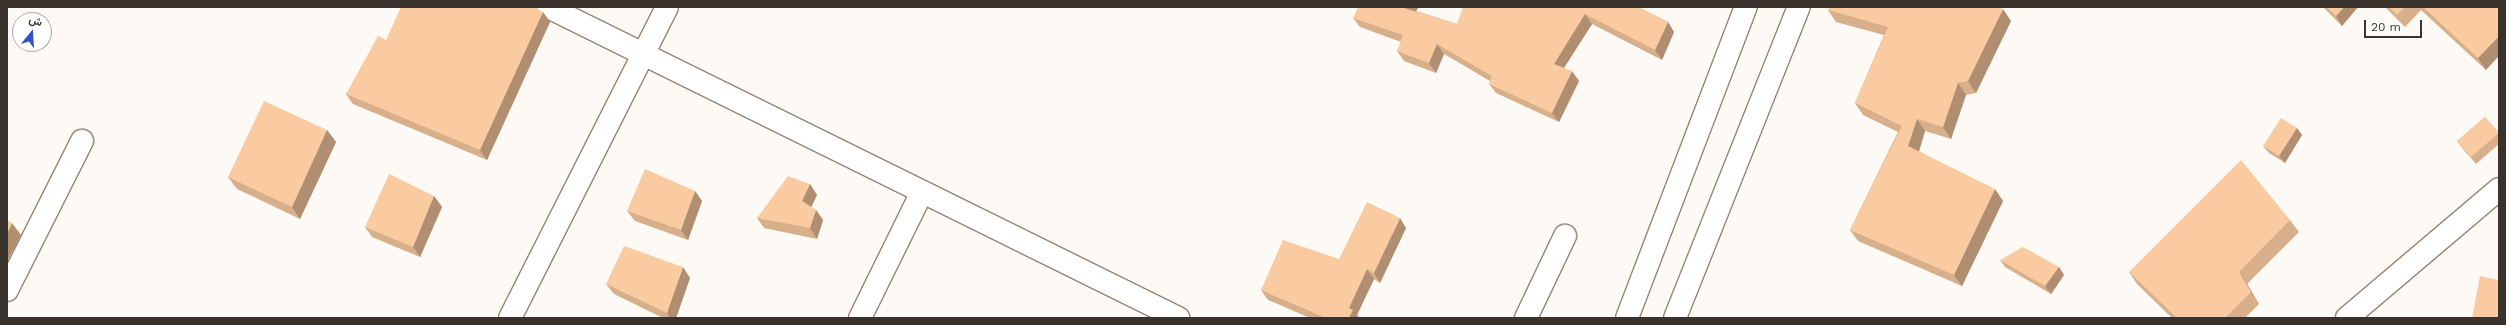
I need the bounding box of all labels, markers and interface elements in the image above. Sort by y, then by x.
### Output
north arrow [12,12,52,52]
scale bar [2366,12,2424,38]
text: ش [27,13,44,29]
text: 20 m [2371,20,2401,34]

